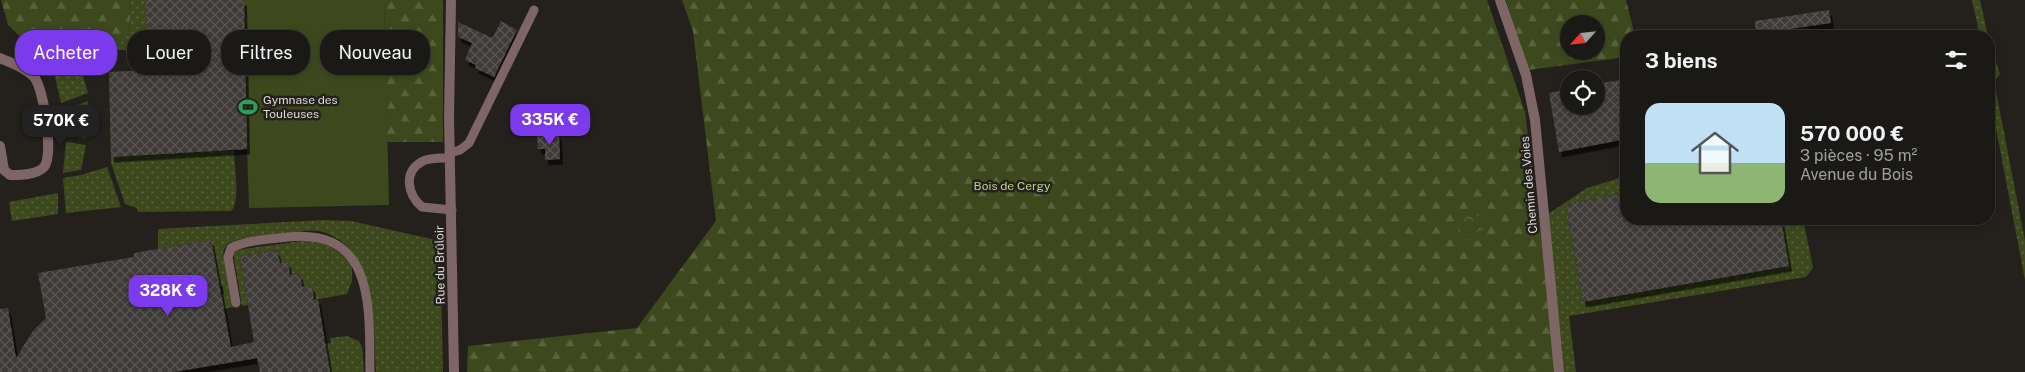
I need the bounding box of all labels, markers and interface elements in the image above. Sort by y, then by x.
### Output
north arrow [1560,15,1605,60]
map controls [1560,15,1605,115]
chip: Acheter [15,30,117,75]
chip: Louer [127,30,211,75]
chip: Filtres [221,30,310,75]
chip: Nouveau [320,30,430,75]
icon: filters [1942,46,1970,74]
text: 3 biens [1645,48,1718,73]
button: locate [1560,70,1605,115]
place label: Gymnase des Touleuses [263,93,338,121]
sports icon: Gymnase des Touleuses [237,96,259,118]
pin: 570K € [20,104,102,147]
pin: 335K € [509,104,591,146]
text: 335K € [521,110,579,129]
text: 570K € [33,111,89,130]
text: 570 000 € [1800,121,1904,146]
icon: home [1685,123,1745,183]
street label: Chemin des Voies [1518,136,1540,234]
text: 3 pièces · 95 m² [1800,146,1917,165]
text: Avenue du Bois [1800,165,1913,184]
park label: Bois de Cergy [974,179,1051,193]
street label: Rue du Brûloir [432,225,448,305]
pin: 328K € [127,274,209,317]
text: 328K € [139,281,197,300]

